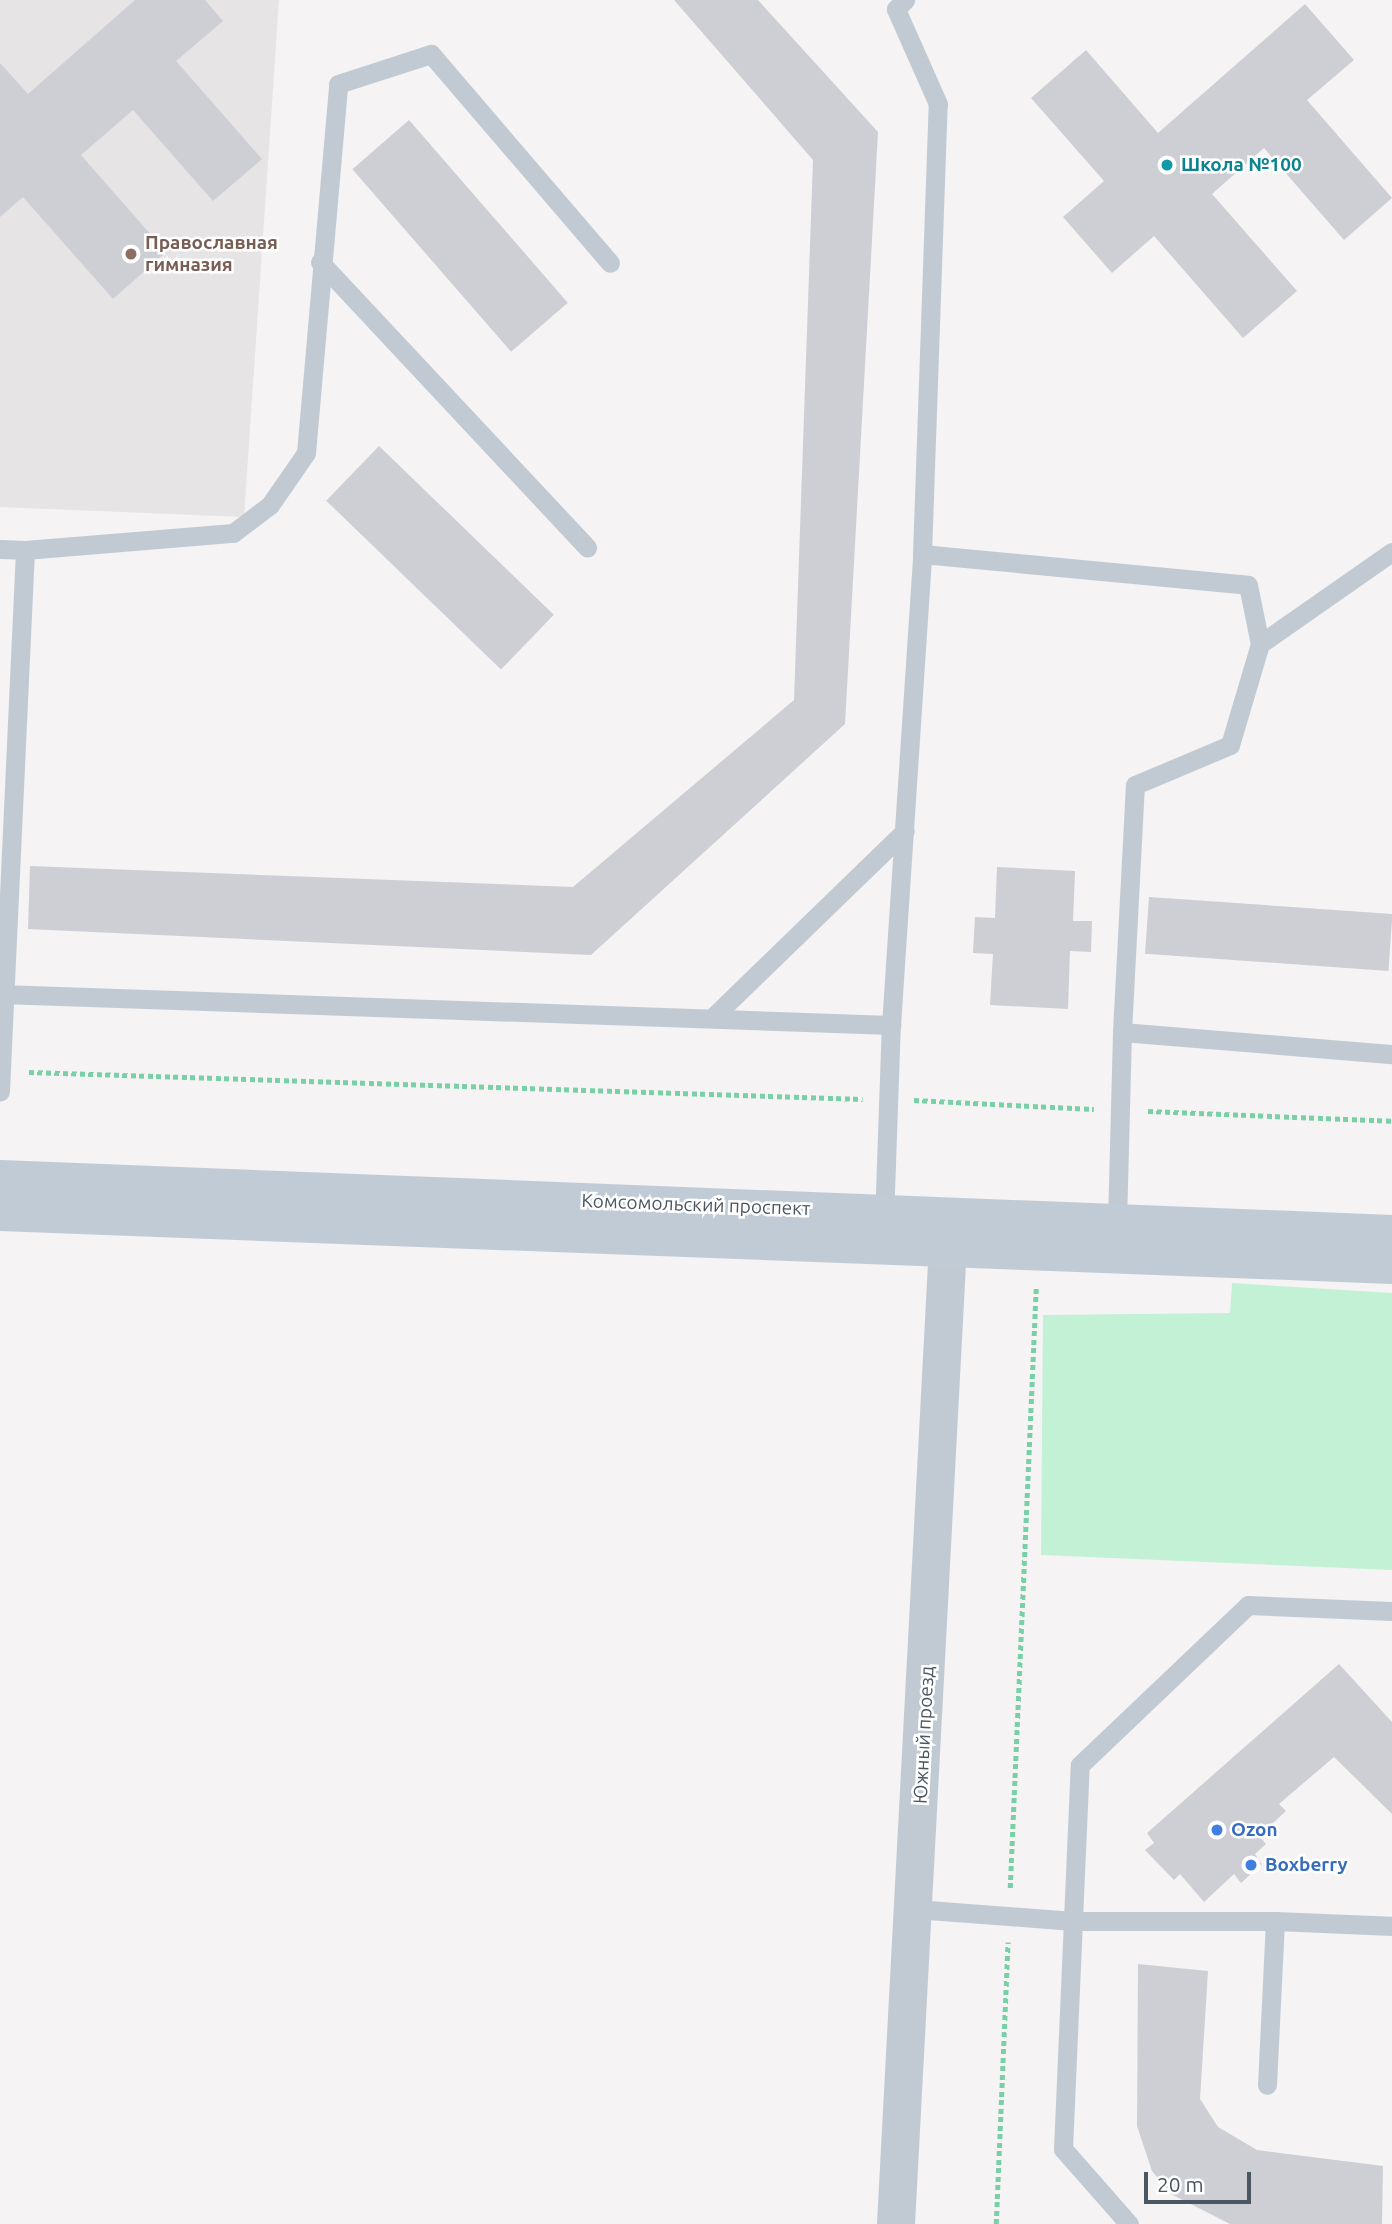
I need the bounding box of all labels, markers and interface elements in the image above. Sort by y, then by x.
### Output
place label: Школа №100 [1181,154,1302,176]
marker: Школа №100 [1159,157,1175,173]
place label: Православная гимназия [145,232,278,276]
marker: Православная гимназия [123,246,139,262]
street label: Комсомольский проспект [581,1190,811,1220]
street label: Южный проезд [909,1665,939,1805]
place label: Ozon [1231,1819,1278,1841]
marker: Ozon [1209,1822,1225,1838]
place label: Boxberry [1265,1854,1348,1876]
marker: Boxberry [1243,1857,1259,1873]
scale bar [1147,2158,1254,2202]
text: 20 m [1157,2172,1204,2196]

